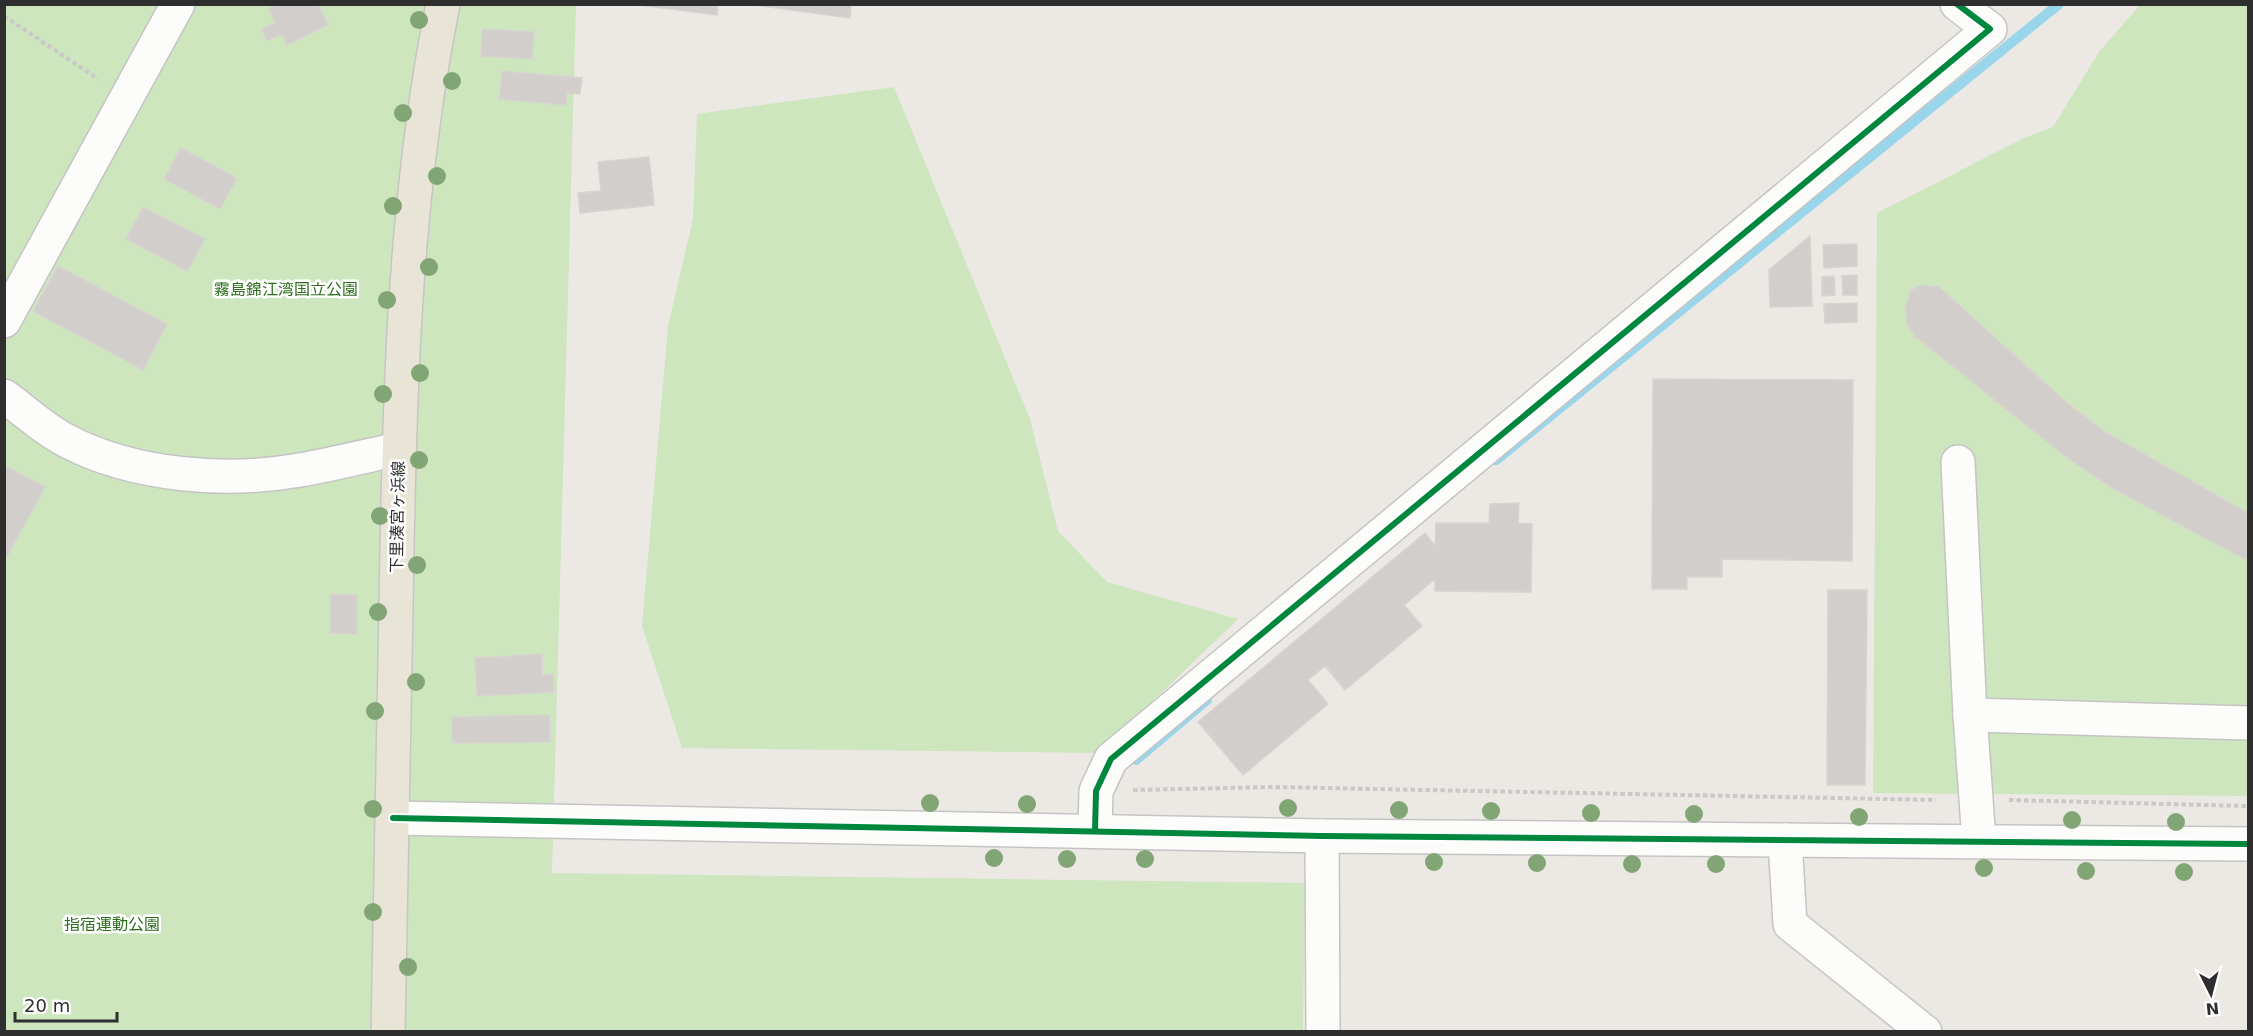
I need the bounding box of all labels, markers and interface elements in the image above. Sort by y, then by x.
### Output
park label: 霧島錦江湾国立公園 [214,280,358,299]
street label: 下里湊宮ヶ浜線 [387,461,408,573]
park label: 指宿運動公園 [64,915,160,934]
north arrow [2181,964,2241,1024]
scale bar [15,985,117,1023]
text: 20 m [24,995,70,1016]
text: N [2205,998,2220,1019]

